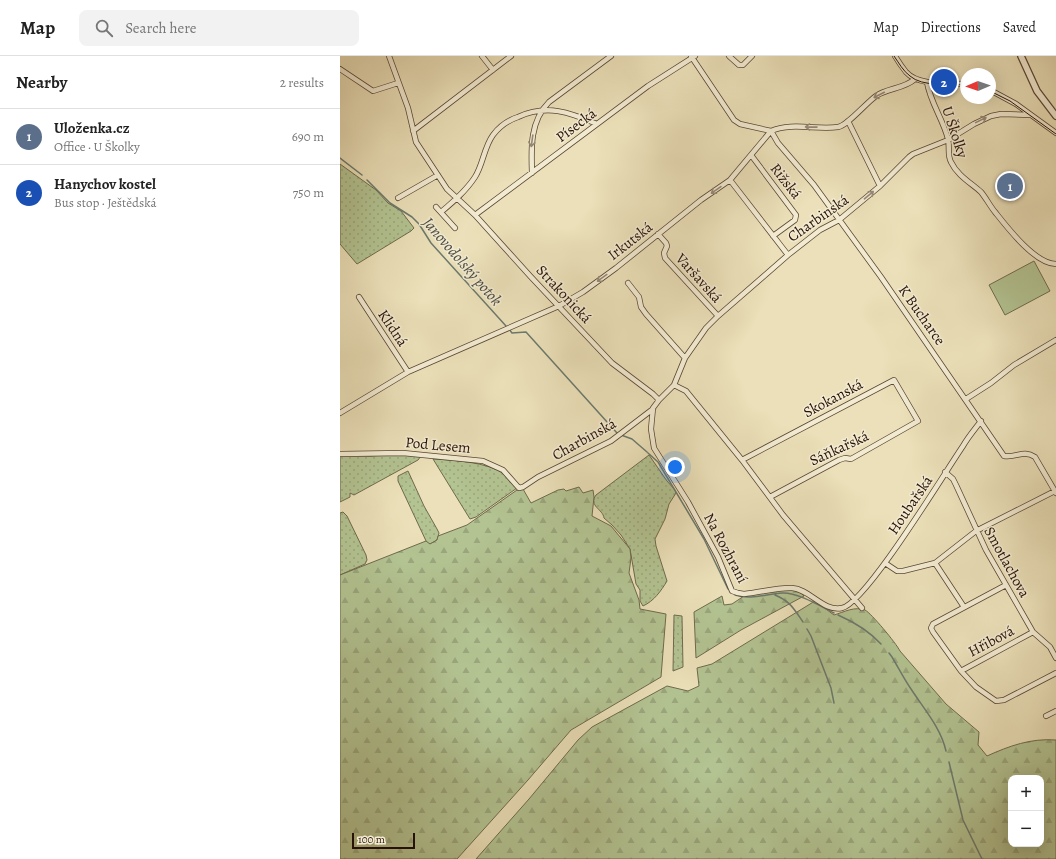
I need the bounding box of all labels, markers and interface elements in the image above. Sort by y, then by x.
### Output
search box [79,10,359,46]
text: Map [20,15,55,41]
icon: search [93,17,115,39]
text: Search here [125,18,197,38]
text: Map [873,18,899,37]
text: Directions [921,18,981,37]
text: Saved [1003,18,1036,37]
pin: 2 [931,67,957,97]
north arrow [960,68,996,104]
text: Nearby [16,71,67,94]
text: 2 results [280,74,324,91]
one-way arrow [874,92,886,99]
street label: Písecká [552,103,600,147]
street label: U Školky [937,104,973,161]
one-way arrow [975,116,987,123]
text: Uloženka.cz [54,118,130,138]
one-way arrow [805,123,818,131]
text: 1 [27,128,31,145]
text: 690 m [292,128,324,145]
one-way arrow [528,134,536,147]
text: Office · U Školky [54,138,140,155]
street label: Rižská [766,159,806,203]
pin: 1 [997,171,1023,201]
text: Hanychov kostel [54,174,156,194]
text: 2 [26,184,32,201]
text: 750 m [293,184,324,201]
one-way arrow [711,186,722,194]
street label: Charbinská [783,190,853,246]
one-way arrow [864,191,875,200]
text: Bus stop · Ještědská [54,194,157,211]
water label: Janovodolský potok [417,212,507,311]
street label: Irkutská [603,217,657,265]
street label: Varšavská [671,248,727,307]
street label: Strakonická [532,260,596,328]
one-way arrow [597,274,608,282]
street label: K Bucharce [894,281,950,349]
street label: Klidná [373,306,413,350]
street label: Skokanská [800,374,866,422]
street label: Charbinská [548,413,620,465]
street label: Sáňkařská [806,426,872,470]
street label: Pod Lesem [404,432,472,458]
your location [665,457,685,477]
street label: Houbařská [883,472,937,538]
street label: Na Rozhraní [699,509,753,587]
street label: Smotlachova [979,523,1035,601]
street label: Hřibová [964,621,1018,661]
map controls [1008,775,1044,847]
button: + [1008,775,1044,811]
button: − [1008,811,1044,847]
scale bar [352,831,415,850]
text: 100 m [358,832,385,847]

